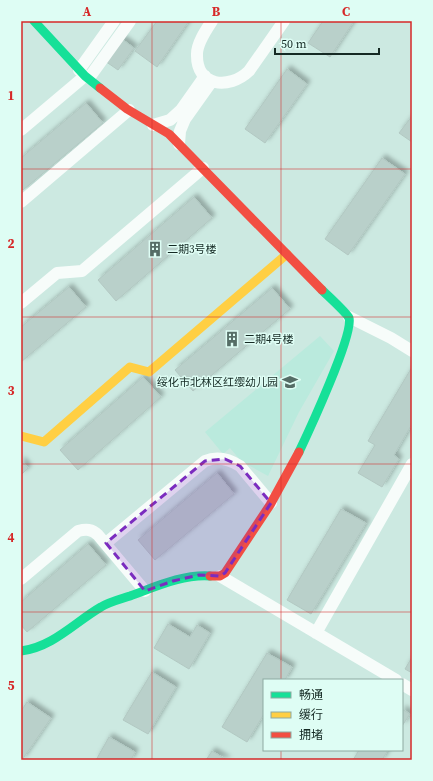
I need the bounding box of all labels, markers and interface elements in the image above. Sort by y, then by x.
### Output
text: A [83,3,92,20]
text: B [212,3,221,20]
text: C [342,3,350,20]
scale bar [275,30,379,56]
text: 50 m [281,36,307,52]
text: 1 [7,87,15,104]
text: 2 [7,235,15,252]
building icon: 二期3号楼 [146,240,164,258]
place label: 二期3号楼 [167,242,217,257]
building icon: 二期4号楼 [223,330,241,348]
place label: 二期4号楼 [244,332,294,347]
school or university icon: 绥化市北林区红缨幼儿园 [281,373,299,391]
place label: 绥化市北林区红缨幼儿园 [157,375,278,390]
text: 3 [7,382,15,399]
text: 4 [7,529,15,546]
text: 5 [7,677,15,694]
legend [263,679,403,751]
text: 畅通 [299,687,323,703]
text: 缓行 [299,707,323,723]
text: 拥堵 [299,727,323,743]

